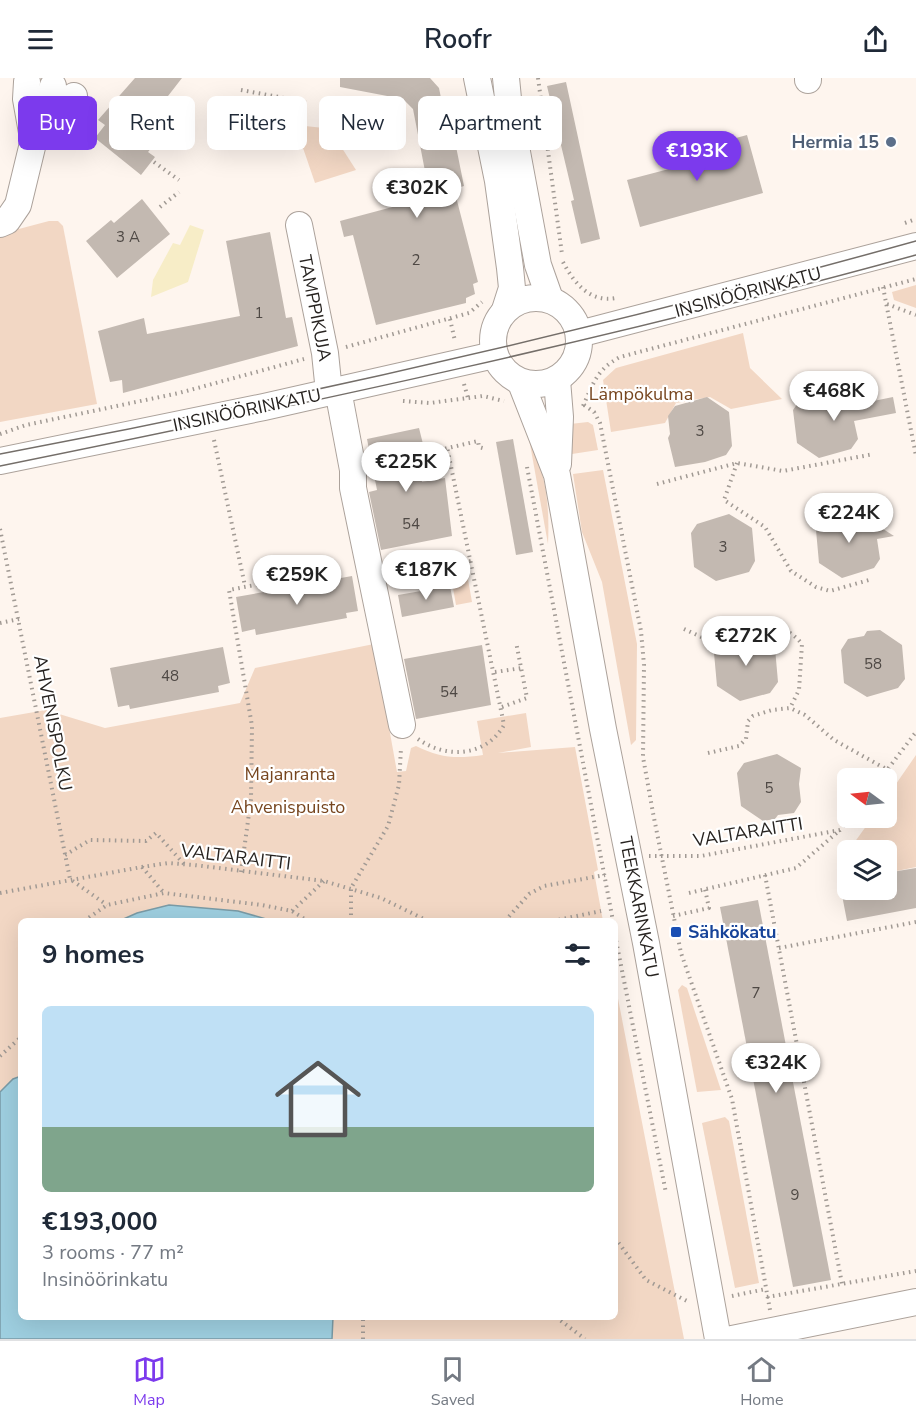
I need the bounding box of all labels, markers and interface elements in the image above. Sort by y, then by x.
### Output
text: Roofr [424,21,492,58]
icon: menu [24,23,57,56]
icon: share [859,23,892,56]
chip: Buy [18,96,97,150]
chip: Rent [109,96,195,150]
chip: Filters [207,96,307,150]
chip: New [319,96,406,150]
chip: Apartment [418,96,562,150]
place label: Hermia 15 [792,130,879,154]
pin: €193K [655,131,739,182]
marker: Hermia 15 [884,135,898,149]
text: €193K [666,137,728,164]
pin: €302K [375,168,459,219]
text: €302K [386,174,448,201]
house number: 3 A [116,227,140,247]
house number: 2 [411,250,421,270]
street label: TAMPPIKUJA [293,253,337,363]
street label: INSINÖÖRINKATU [672,261,824,323]
house number: 1 [254,303,264,323]
pin: €468K [792,371,876,422]
text: €468K [803,377,865,404]
park label: Lämpökulma [589,382,693,406]
street label: INSINÖÖRINKATU [171,383,323,437]
house number: 3 [695,421,705,441]
pin: €225K [364,442,448,493]
text: €225K [375,448,437,475]
pin: €224K [807,493,891,544]
text: €224K [818,499,880,526]
house number: 54 [402,514,420,534]
house number: 3 [718,537,728,557]
pin: €187K [384,550,468,601]
pin: €259K [255,555,339,606]
text: €187K [395,556,457,583]
text: €259K [266,561,328,588]
pin: €272K [704,616,788,667]
text: €272K [715,622,777,649]
street label: AHVENISPOLKU [28,653,78,793]
house number: 58 [864,654,882,674]
house number: 48 [161,666,179,686]
house number: 54 [440,682,458,702]
park label: Majanranta [245,762,335,786]
north arrow [837,768,897,828]
map controls [837,768,897,900]
house number: 5 [764,778,774,798]
park label: Ahvenispuisto [231,795,345,819]
street label: VALTARAITTI [690,811,805,853]
street label: TEEKKARINKATU [614,834,664,980]
street label: VALTARAITTI [179,838,292,876]
button: layers [837,840,897,900]
place label: Sähkökatu [688,920,776,944]
marker: Sähkökatu [669,925,683,939]
text: 9 homes [42,937,144,972]
icon: filters [561,938,594,971]
house number: 7 [751,983,761,1003]
pin: €324K [734,1043,818,1094]
icon: home [264,1045,372,1153]
text: €324K [745,1049,807,1076]
house number: 9 [790,1185,800,1205]
text: €193,000 [42,1204,158,1239]
text: 3 rooms · 77 m² [42,1239,184,1266]
text: Insinöörinkatu [42,1266,168,1293]
tab: Map [133,1353,166,1411]
tab: Saved [431,1353,475,1411]
tab: Home [740,1353,783,1411]

